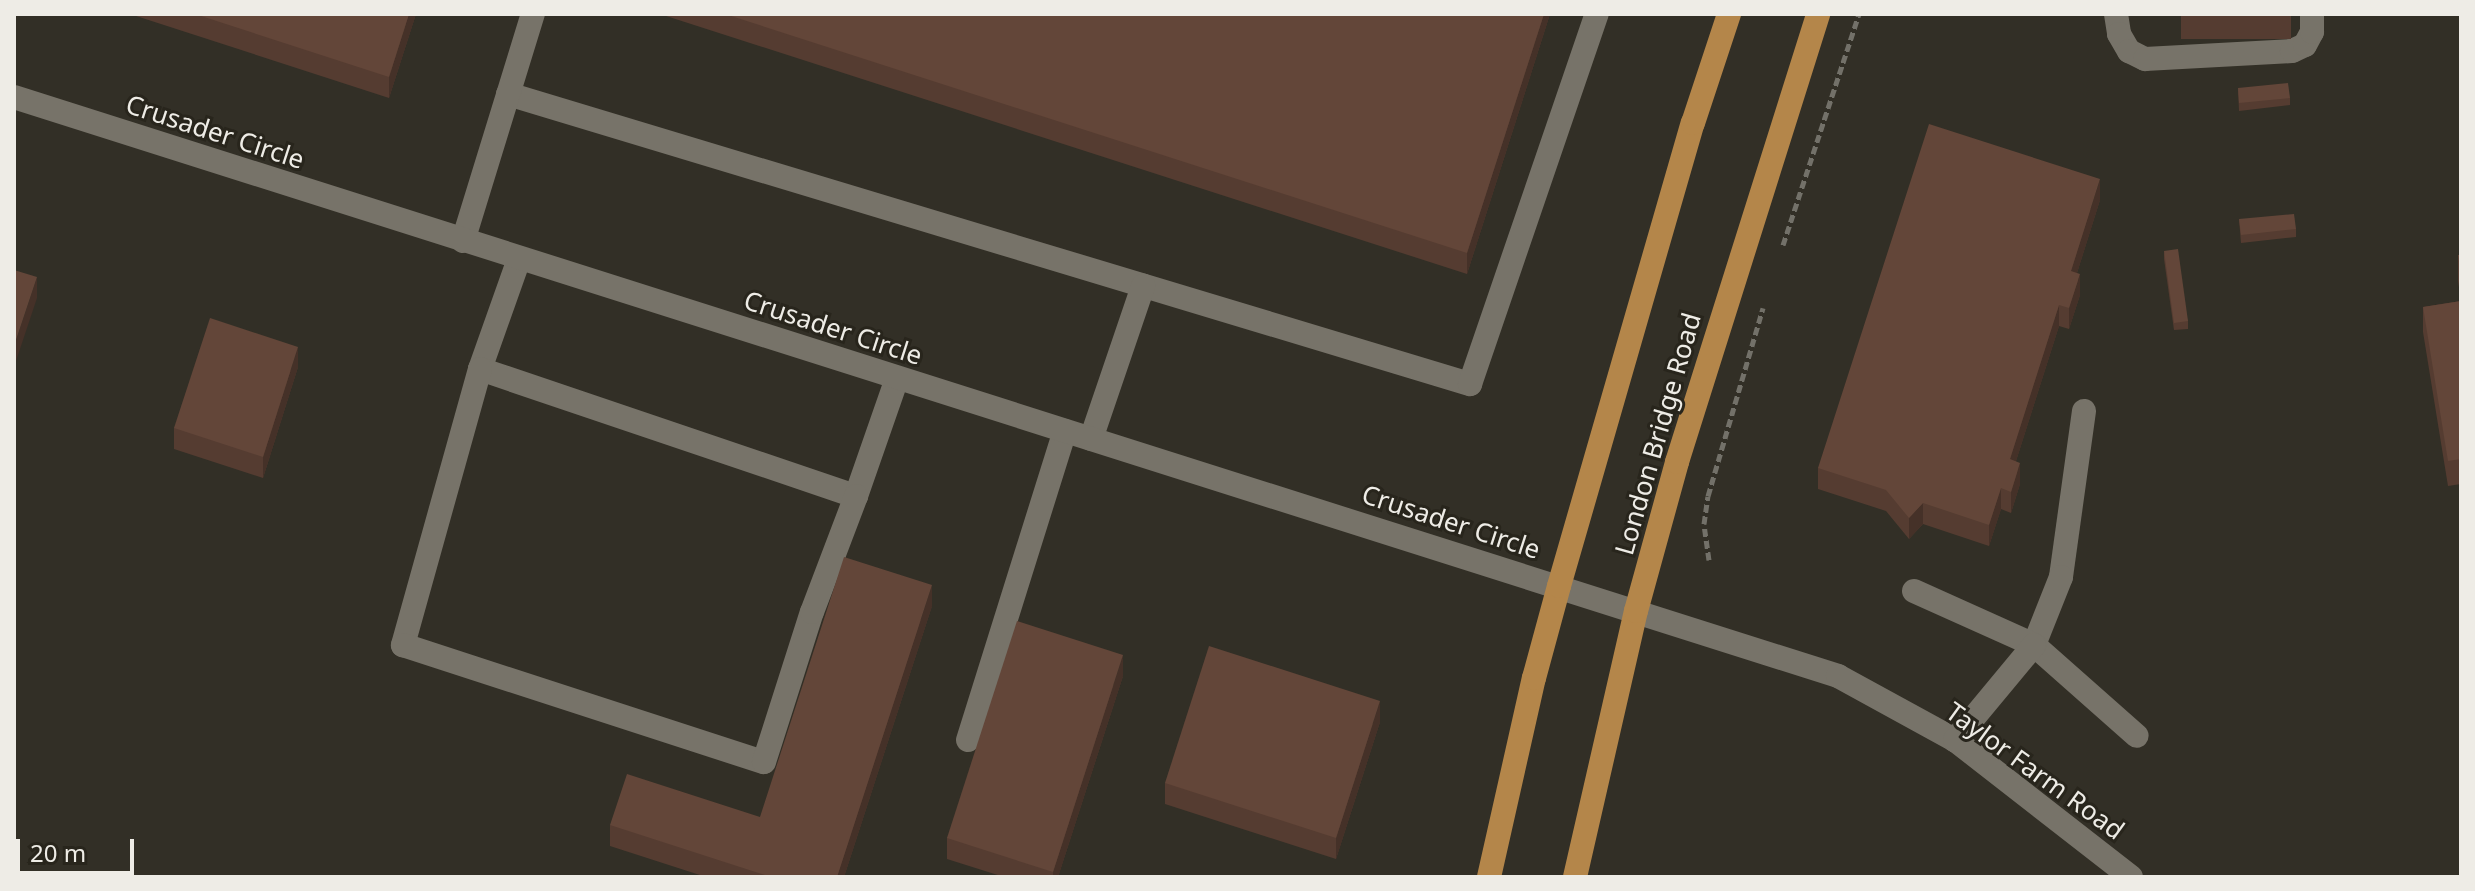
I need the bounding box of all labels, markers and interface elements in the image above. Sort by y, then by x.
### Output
street label: Crusader Circle [122,88,308,176]
street label: Crusader Circle [740,284,926,372]
street label: London Bridge Road [1609,309,1707,559]
street label: Crusader Circle [1358,478,1544,566]
street label: Taylor Farm Road [1940,696,2130,846]
scale bar [20,823,138,873]
text: 20 m [30,836,86,869]

